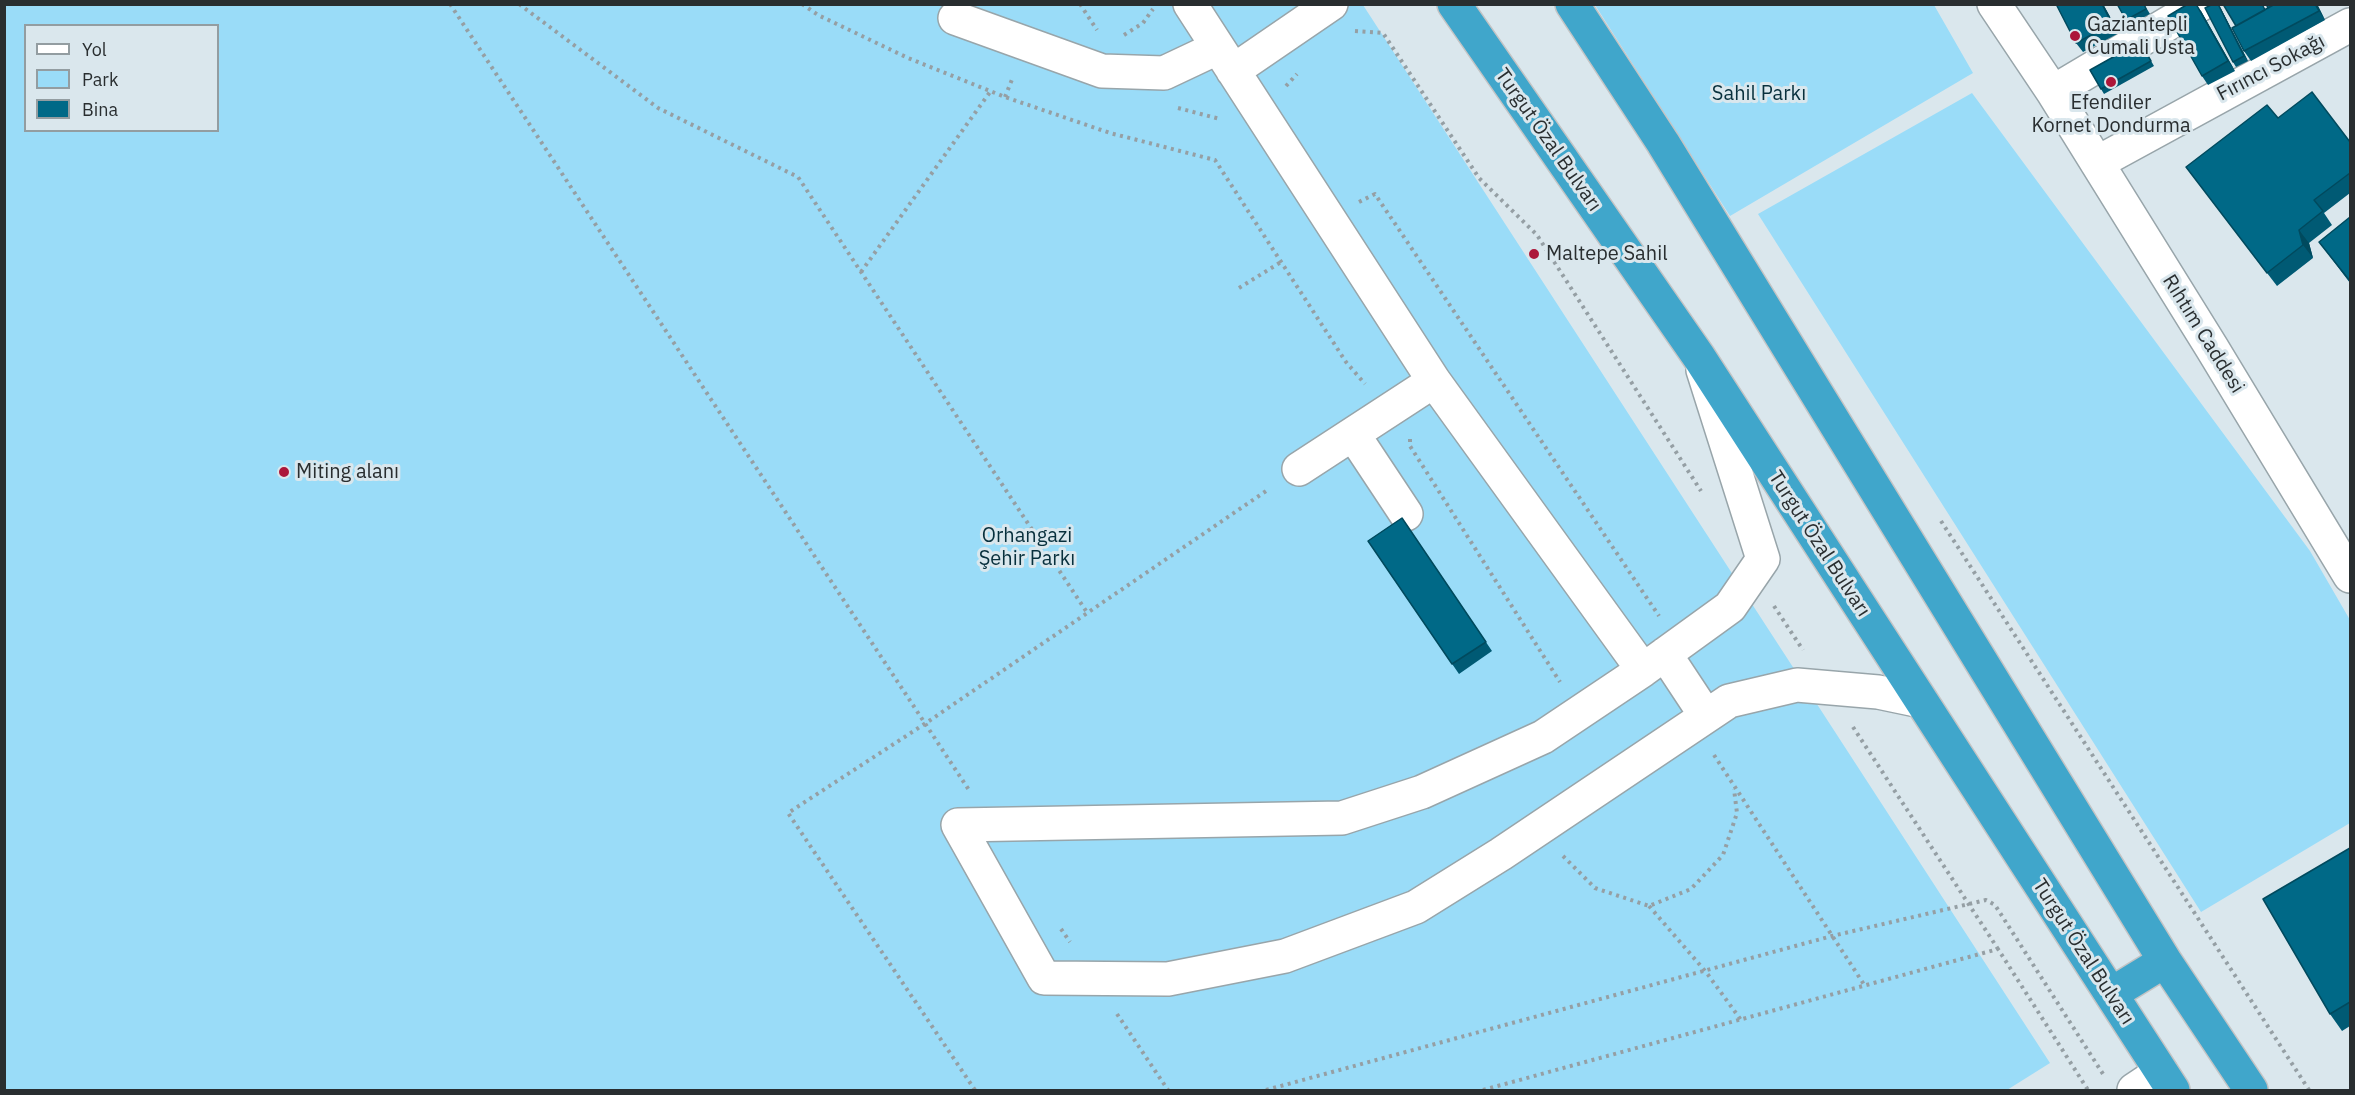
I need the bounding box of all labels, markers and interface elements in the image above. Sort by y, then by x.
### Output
place label: Gaziantepli Cumali Usta [2087,13,2195,60]
legend [24,24,219,132]
marker: Gaziantepli Cumali Usta [2068,29,2082,43]
street label: Fırıncı Sokağı [2213,30,2329,106]
text: Yol [82,38,107,61]
street label: Turgut Özal Bulvarı [1490,64,1606,216]
text: Park [82,68,118,91]
marker: Efendiler Kornet Dondurma [2104,75,2118,89]
park label: Sahil Parkı [1712,82,1806,106]
place label: Efendiler Kornet Dondurma [2031,91,2191,138]
text: Bina [82,98,118,121]
place label: Maltepe Sahil [1546,242,1668,266]
marker: Maltepe Sahil [1527,247,1541,261]
street label: Rıhtım Caddesi [2157,270,2249,398]
place label: Miting alanı [296,460,399,484]
marker: Miting alanı [277,465,291,479]
street label: Turgut Özal Bulvarı [1763,467,1875,621]
park label: Orhangazi Şehir Parkı [979,524,1075,571]
street label: Turgut Özal Bulvarı [2027,875,2139,1029]

